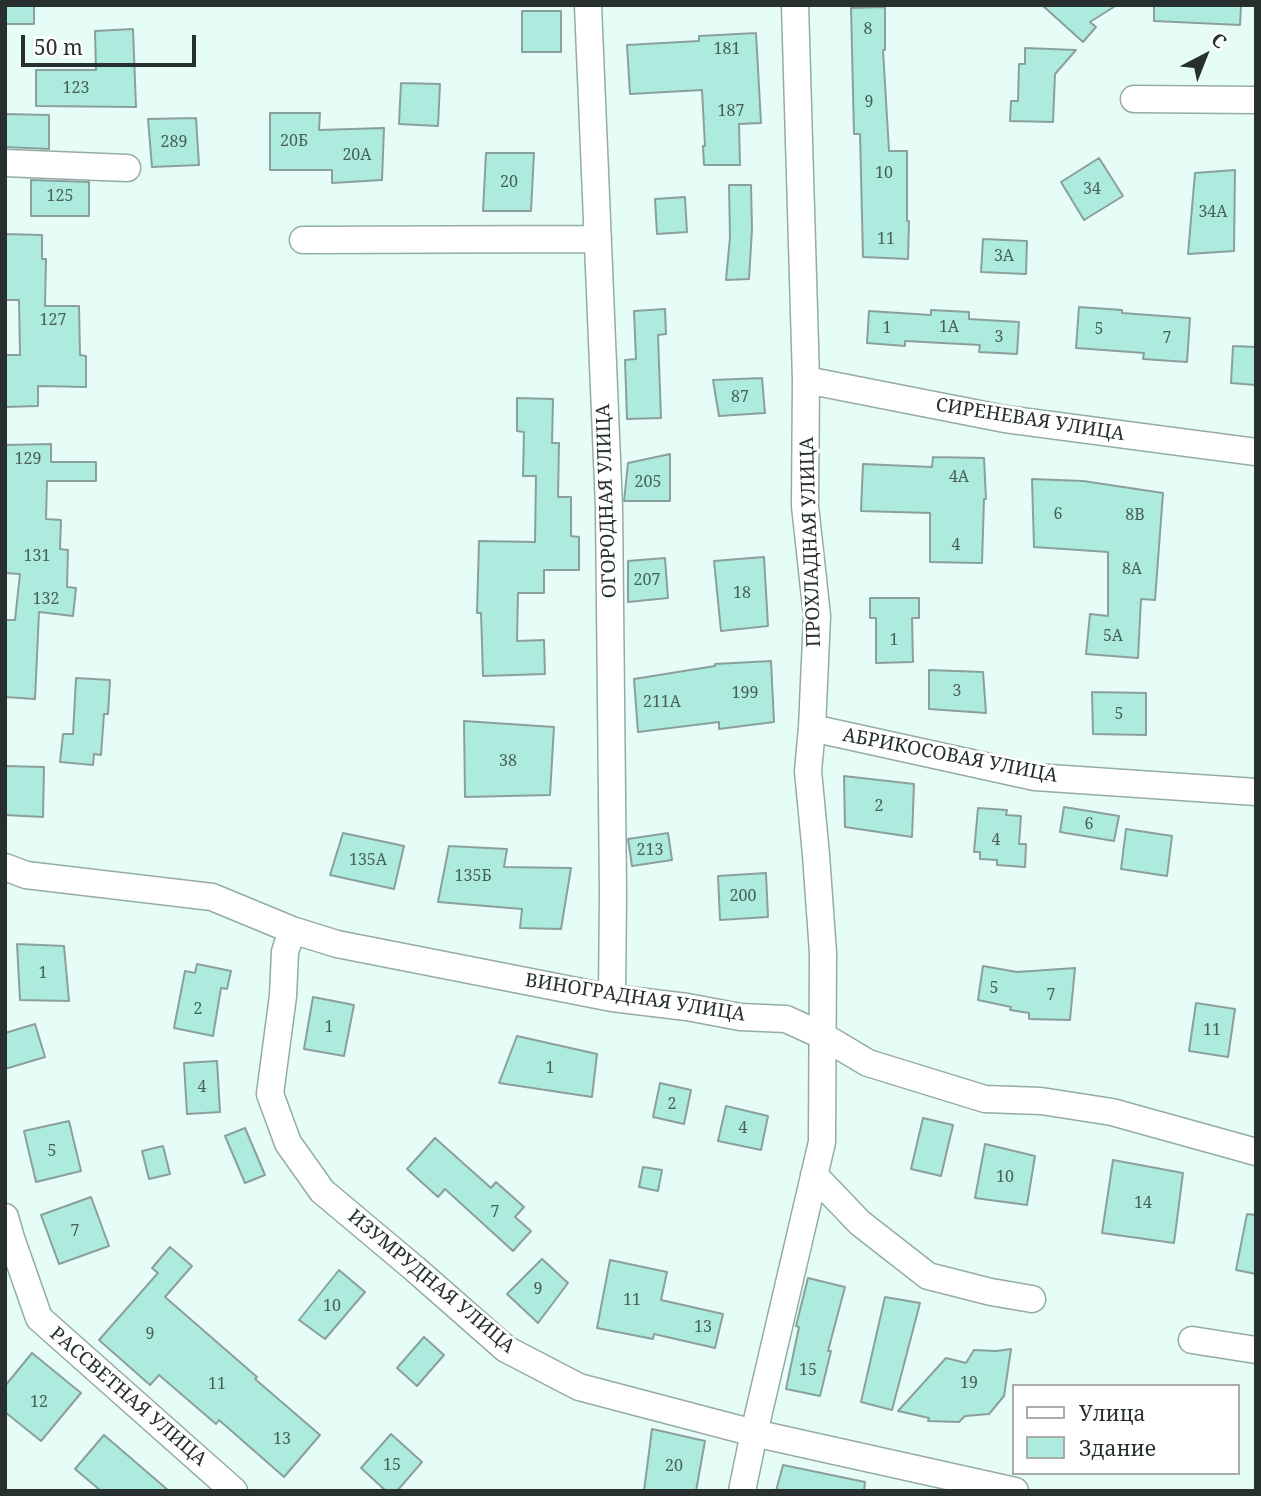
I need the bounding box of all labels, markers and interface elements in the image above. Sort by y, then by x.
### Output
house number: 8 [864,19,872,39]
scale bar [24,21,200,65]
north arrow [1170,21,1240,91]
text: С [1206,27,1232,54]
text: 50 m [34,33,83,61]
house number: 181 [714,39,740,59]
house number: 123 [63,78,89,98]
house number: 9 [865,92,873,112]
house number: 187 [718,101,744,121]
house number: 20Б [280,131,308,151]
house number: 289 [161,132,187,152]
house number: 20А [342,145,372,165]
house number: 10 [875,163,893,183]
house number: 20 [500,172,518,192]
house number: 34 [1083,179,1101,199]
house number: 125 [47,186,73,206]
house number: 34А [1198,202,1228,222]
house number: 11 [877,229,895,249]
house number: 3А [994,246,1014,266]
house number: 127 [40,310,66,330]
house number: 1А [939,317,959,337]
house number: 1 [883,318,891,338]
house number: 5 [1095,319,1103,339]
house number: 3 [995,327,1003,347]
house number: 7 [1163,328,1171,348]
house number: 87 [731,387,749,407]
street label: СИРЕНЕВАЯ УЛИЦА [934,394,1126,446]
street label: ОГОРОДНАЯ УЛИЦА [592,403,622,599]
street label: ПРОХЛАДНАЯ УЛИЦА [796,436,826,648]
house number: 129 [15,449,41,469]
house number: 4А [949,467,969,487]
house number: 205 [635,472,661,492]
house number: 6 [1054,504,1062,524]
house number: 8В [1125,505,1145,525]
house number: 4 [952,535,960,555]
house number: 131 [24,546,50,566]
house number: 8А [1122,559,1142,579]
house number: 207 [634,570,660,590]
house number: 18 [733,583,751,603]
house number: 132 [33,589,59,609]
house number: 5А [1103,626,1123,646]
house number: 1 [890,630,898,650]
house number: 3 [953,681,961,701]
house number: 199 [732,683,758,703]
house number: 211А [643,692,681,712]
house number: 5 [1115,704,1123,724]
street label: АБРИКОСОВАЯ УЛИЦА [841,724,1059,788]
house number: 38 [499,751,517,771]
house number: 2 [875,796,883,816]
house number: 6 [1085,814,1093,834]
house number: 4 [992,830,1000,850]
house number: 213 [637,840,663,860]
house number: 135А [349,850,387,870]
house number: 135Б [455,866,491,886]
house number: 200 [730,886,756,906]
house number: 1 [39,963,47,983]
street label: ВИНОГРАДНАЯ УЛИЦА [523,969,747,1027]
house number: 5 [990,978,998,998]
house number: 7 [1047,985,1055,1005]
house number: 2 [194,999,202,1019]
house number: 1 [325,1017,333,1037]
house number: 11 [1203,1020,1221,1040]
house number: 1 [546,1058,554,1078]
house number: 4 [198,1077,206,1097]
house number: 2 [668,1094,676,1114]
house number: 4 [739,1118,747,1138]
house number: 5 [48,1141,56,1161]
house number: 10 [996,1167,1014,1187]
house number: 14 [1134,1193,1152,1213]
house number: 7 [491,1202,499,1222]
street label: ИЗУМРУДНАЯ УЛИЦА [343,1205,519,1359]
house number: 7 [71,1221,79,1241]
house number: 9 [534,1279,542,1299]
house number: 11 [623,1290,641,1310]
house number: 10 [323,1296,341,1316]
house number: 13 [694,1317,712,1337]
street label: РАССВЕТНАЯ УЛИЦА [45,1323,211,1471]
house number: 9 [146,1324,154,1344]
house number: 15 [799,1360,817,1380]
house number: 19 [960,1373,978,1393]
house number: 11 [208,1374,226,1394]
legend [1012,1384,1240,1475]
house number: 12 [30,1392,48,1412]
text: Улица [1079,1399,1146,1427]
house number: 13 [273,1429,291,1449]
text: Здание [1079,1434,1156,1462]
house number: 15 [383,1455,401,1475]
house number: 20 [665,1456,683,1476]

